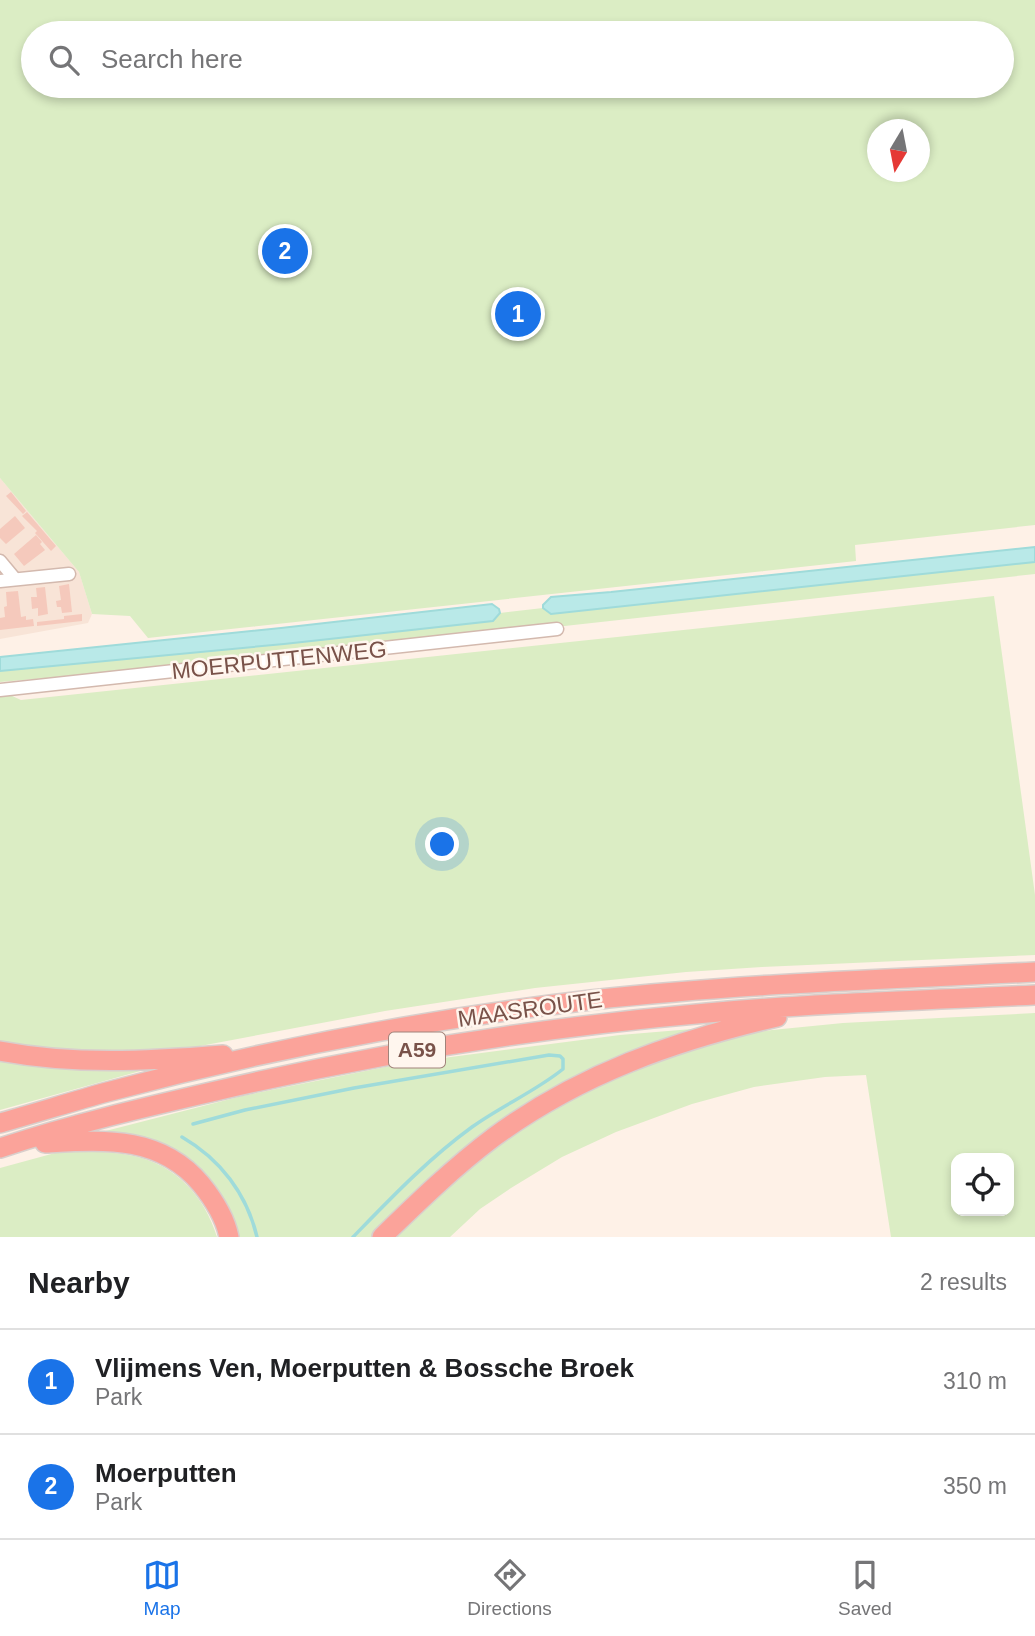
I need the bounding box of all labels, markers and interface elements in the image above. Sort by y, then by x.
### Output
search box [21,21,1014,98]
icon: search [45,41,83,79]
text: Search here [101,44,243,74]
north arrow [867,119,930,182]
pin: 2 [262,225,308,277]
pin: 1 [495,288,541,340]
street label: MOERPUTTENWEG [170,636,388,684]
your location [425,827,459,861]
street label: MAASROUTE [456,986,604,1032]
road number: A59 [389,1032,445,1068]
map controls [951,1153,1014,1216]
button: locate [951,1153,1014,1216]
text: Nearby [28,1266,130,1299]
text: 2 results [920,1269,1007,1295]
text: Vlijmens Ven, Moerputten & Bossche Broek [95,1353,634,1383]
text: 1 [45,1368,57,1394]
text: 310 m [943,1368,1007,1394]
text: Park [95,1384,142,1410]
text: Moerputten [95,1458,237,1488]
text: 2 [45,1473,57,1499]
text: 350 m [943,1473,1007,1499]
text: Park [95,1489,142,1515]
tab: Map [143,1556,181,1620]
tab: Directions [467,1556,552,1620]
tab: Saved [838,1556,892,1620]

